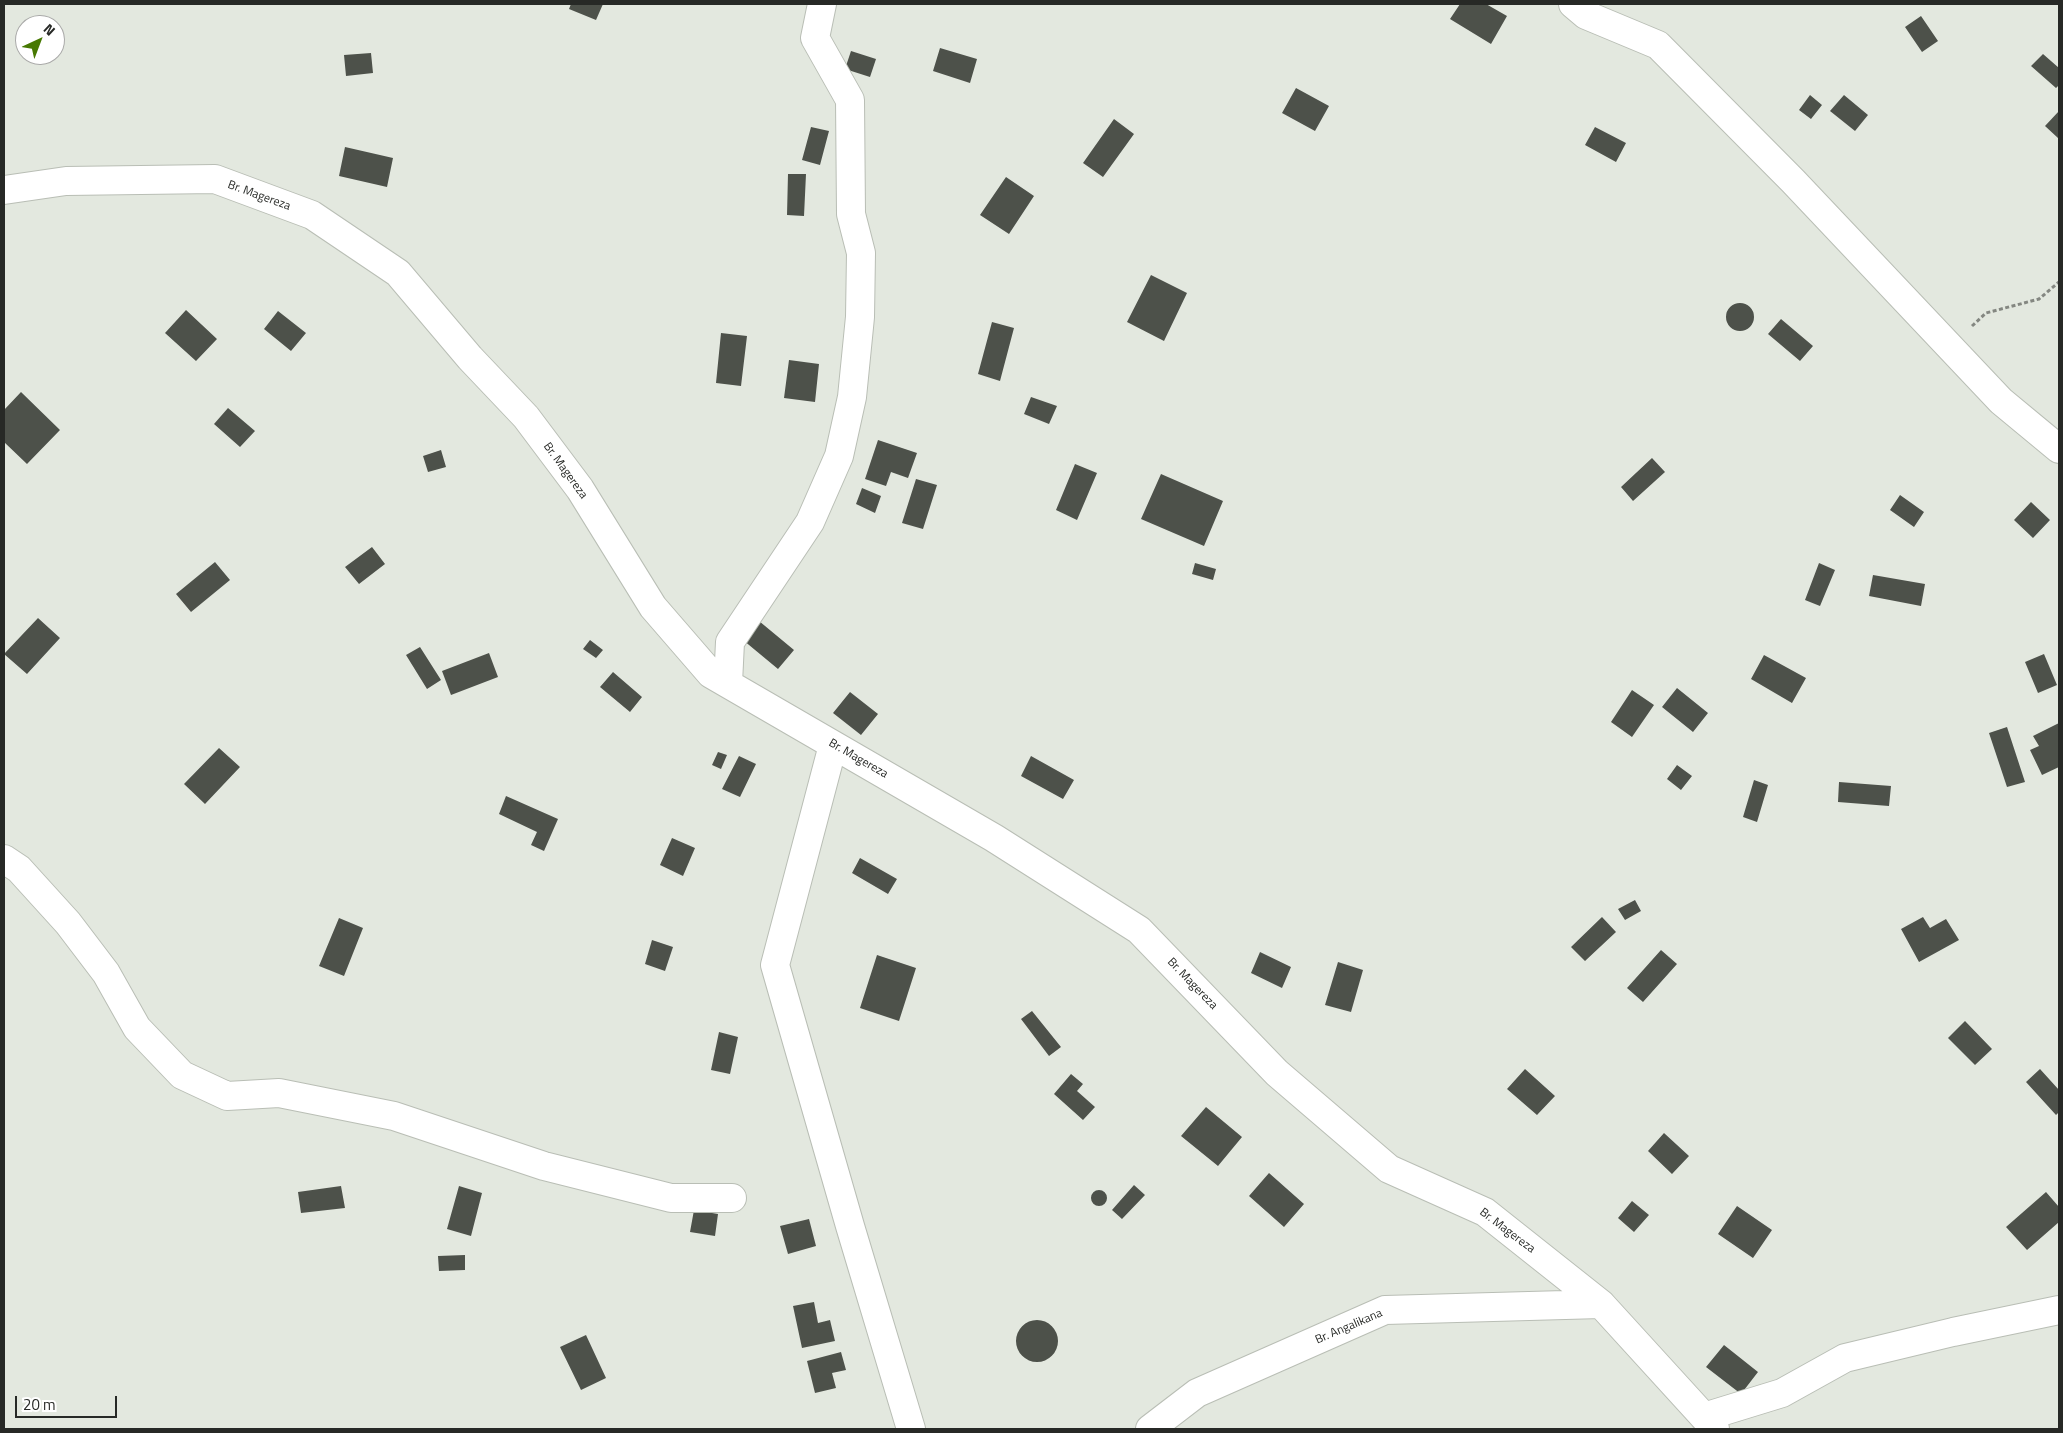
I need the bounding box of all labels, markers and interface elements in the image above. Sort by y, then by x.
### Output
north arrow [15,15,65,65]
text: N [39,18,61,40]
street label: Br. Magereza [226,178,292,214]
street label: Br. Magereza [540,440,590,502]
street label: Br. Magereza [826,736,890,782]
street label: Br. Magereza [1164,955,1220,1013]
street label: Br. Magereza [1476,1205,1538,1257]
street label: Br. Angalikana [1313,1306,1385,1348]
scale bar [18,1386,120,1418]
text: 20 m [23,1393,56,1416]

